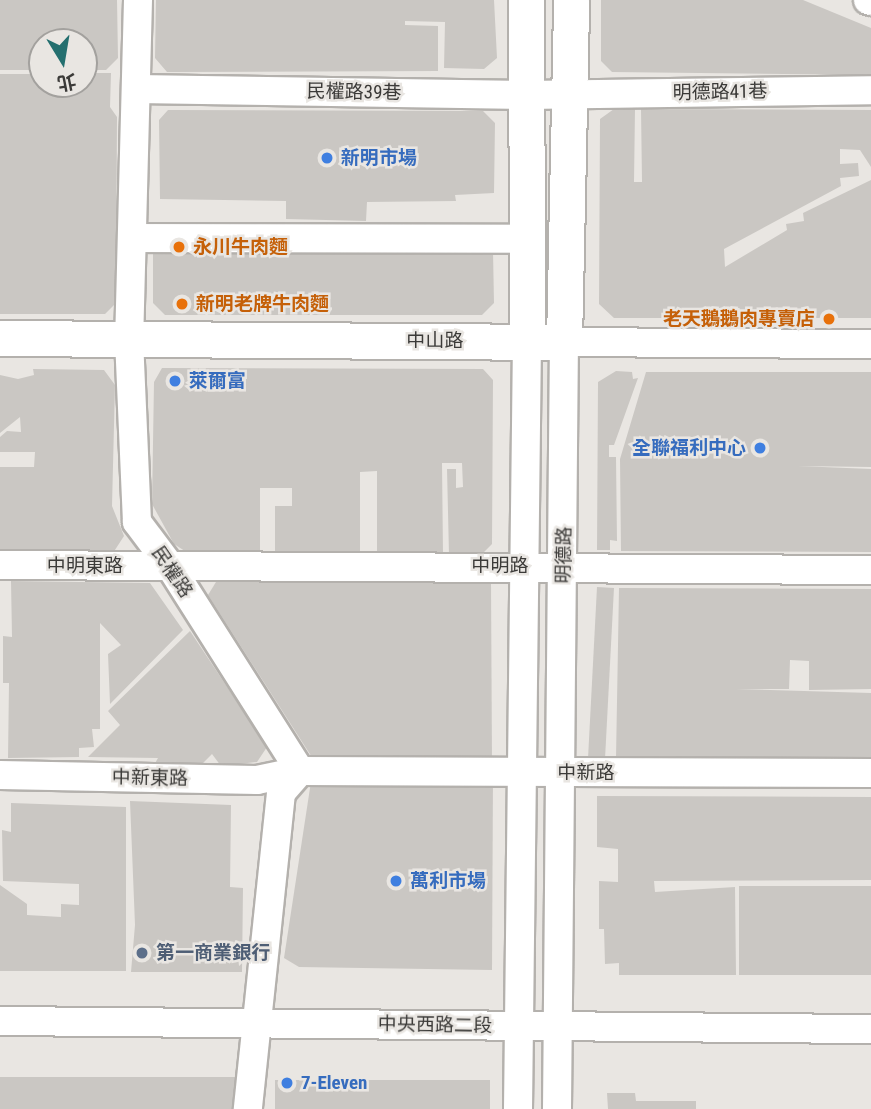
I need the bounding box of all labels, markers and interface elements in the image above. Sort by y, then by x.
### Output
north arrow [28,28,98,98]
text: 北 [55,69,78,95]
street label: 民權路39巷 [306,80,402,104]
street label: 明德路41巷 [672,80,768,104]
place label: 新明市場 [341,147,417,169]
marker: 新明市場 [319,150,335,166]
place label: 永川牛肉麵 [193,236,288,258]
marker: 永川牛肉麵 [171,239,187,255]
place label: 新明老牌牛肉麵 [196,293,329,315]
marker: 新明老牌牛肉麵 [174,296,190,312]
place label: 老天鵝鵝肉專賣店 [663,308,815,330]
marker: 老天鵝鵝肉專賣店 [821,311,837,327]
street label: 中山路 [407,330,463,352]
place label: 萊爾富 [189,370,246,392]
marker: 萊爾富 [167,373,183,389]
place label: 全聯福利中心 [632,437,746,459]
marker: 全聯福利中心 [752,440,768,456]
street label: 明德路 [552,526,576,584]
street label: 民權路 [147,542,197,602]
street label: 中明東路 [47,555,123,577]
street label: 中明路 [472,555,528,577]
street label: 中新路 [558,762,614,784]
street label: 中新東路 [112,766,188,790]
place label: 萬利市場 [410,870,486,892]
marker: 萬利市場 [388,873,404,889]
place label: 第一商業銀行 [156,942,270,964]
marker: 第一商業銀行 [134,945,150,961]
street label: 中央西路二段 [378,1013,492,1037]
place label: 7-Eleven [301,1072,367,1094]
marker: 7-Eleven [279,1075,295,1091]

